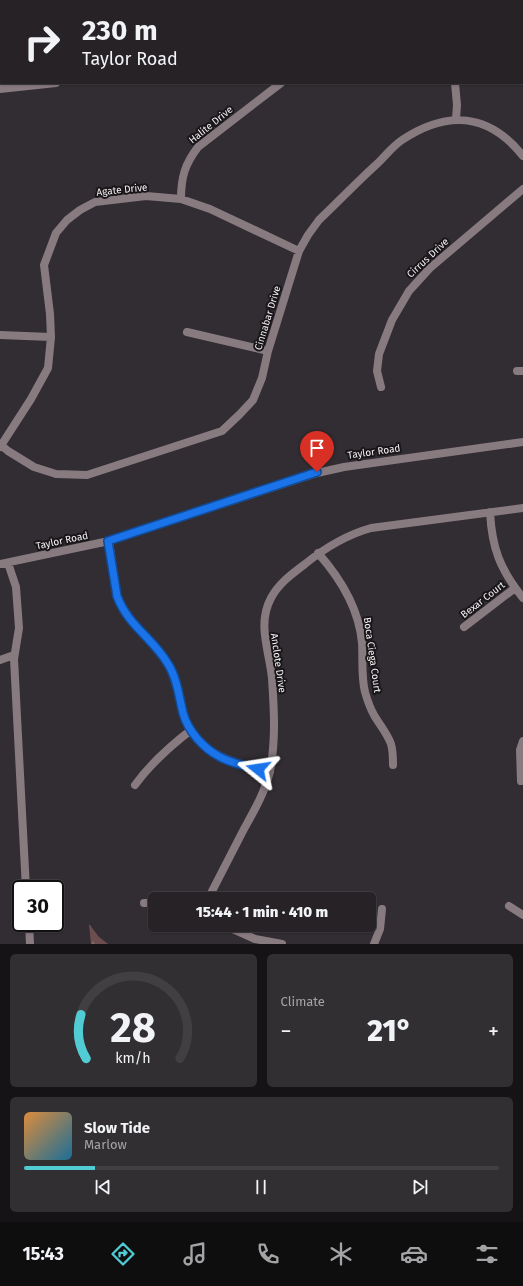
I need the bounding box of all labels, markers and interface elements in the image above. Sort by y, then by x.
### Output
text: 230 m [82,14,158,47]
icon: right [16,16,68,68]
text: Taylor Road [82,48,178,70]
street label: Halite Drive [187,104,235,146]
street label: Agate Drive [96,181,148,199]
street label: Cirrus Drive [405,236,451,280]
street label: Cinnabar Drive [252,284,284,352]
pin [300,431,334,472]
icon: arrive [306,437,328,459]
street label: Taylor Road [347,442,401,462]
street label: Taylor Road [35,530,89,552]
street label: Bexar Court [459,579,508,621]
street label: Boca Ciega Court [361,616,383,694]
street label: Anclote Drive [268,632,288,694]
position arrow [237,748,279,790]
speed limit sign: 30 [12,880,64,932]
text: 15:44 · 1 min · 410 m [196,903,328,921]
text: Climate [281,994,325,1009]
text: 28 [110,1002,156,1052]
text: 21° [367,1013,412,1049]
text: − [281,1018,292,1045]
text: + [488,1018,499,1045]
text: km/h [116,1049,151,1066]
text: Slow Tide [84,1119,150,1137]
text: Marlow [84,1137,127,1152]
icon: previous [92,1176,114,1198]
icon: pause [250,1176,272,1198]
icon: next [409,1176,431,1198]
icon: directions [109,1240,137,1268]
icon: music [181,1240,209,1268]
icon: phone [254,1240,282,1268]
icon: climate [327,1240,355,1268]
icon: car [400,1240,428,1268]
icon: filters [473,1240,501,1268]
text: 15:43 [22,1243,64,1265]

